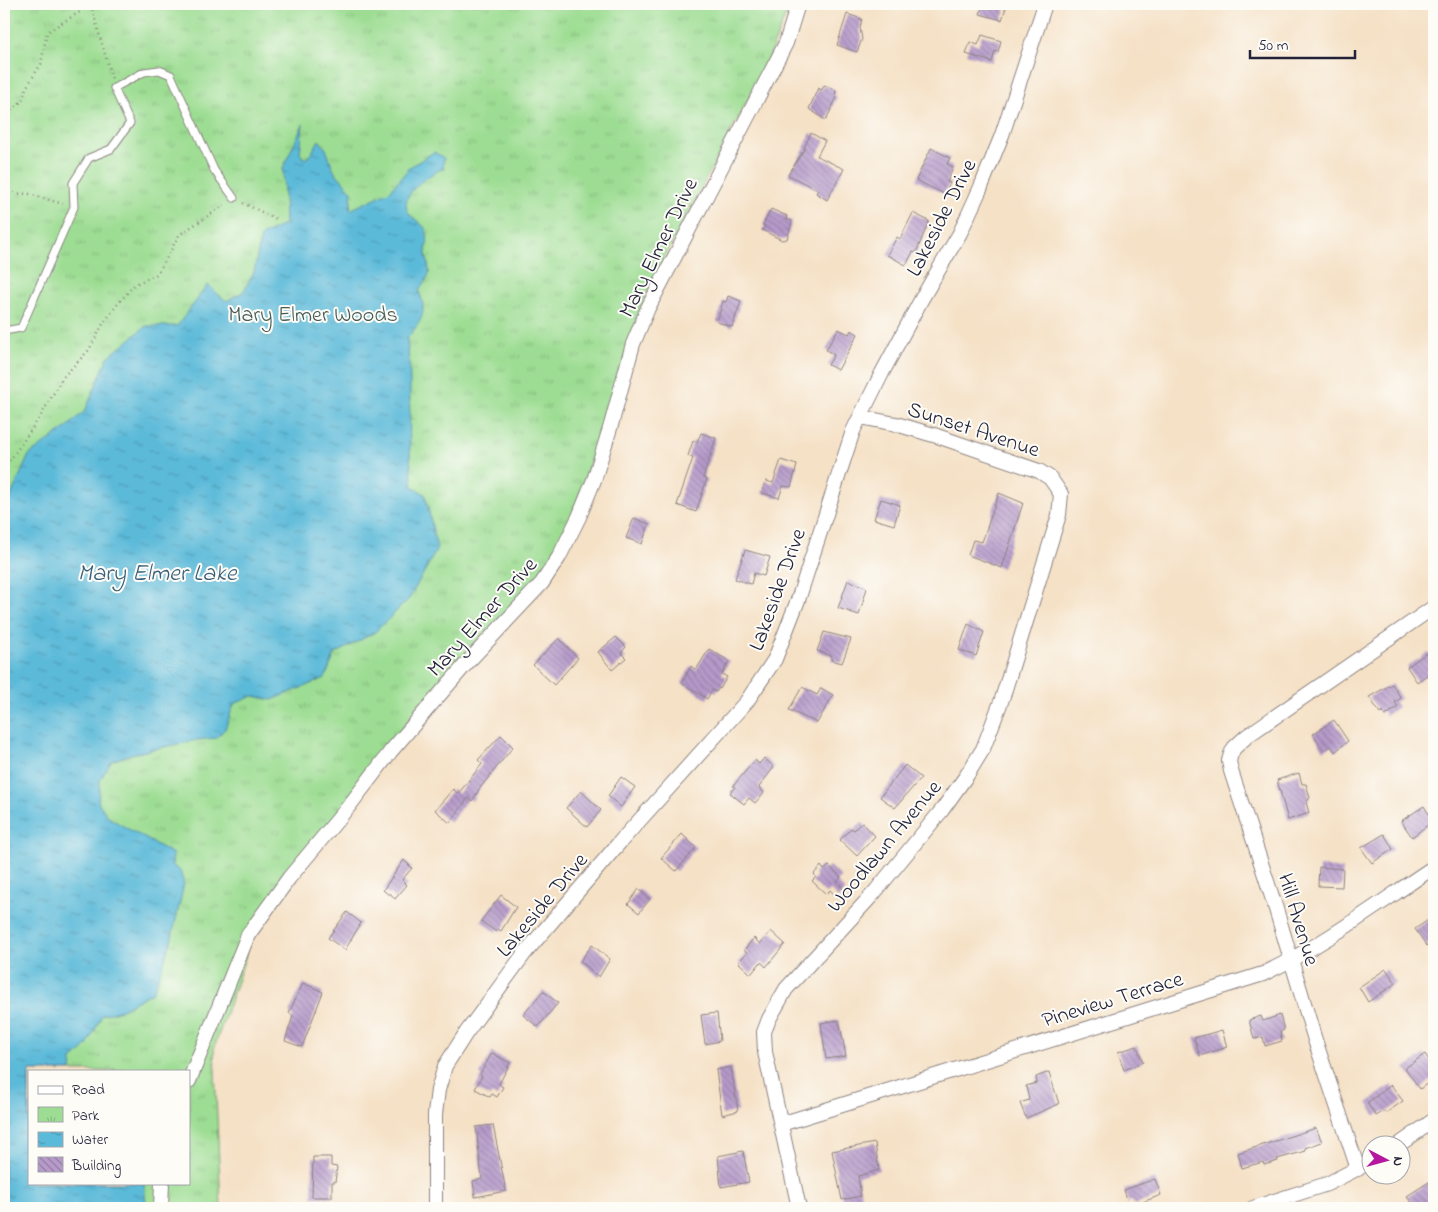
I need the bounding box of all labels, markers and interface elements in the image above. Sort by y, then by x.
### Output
scale bar [1250,28,1356,60]
text: 50 m [1258,35,1289,57]
street label: Lakeside Drive [899,154,986,283]
street label: Mary Elmer Drive [612,173,708,324]
park label: Mary Elmer Woods [228,300,398,333]
street label: Sunset Avenue [903,394,1043,467]
street label: Lakeside Drive [742,524,816,656]
street label: Mary Elmer Drive [420,551,547,686]
water label: Mary Elmer Lake [78,557,238,592]
street label: Woodlawn Avenue [820,774,950,920]
street label: Lakeside Drive [490,846,597,965]
street label: Hill Avenue [1268,870,1326,970]
street label: Pineview Terrace [1038,964,1187,1038]
legend [28,1070,190,1184]
text: Road [72,1079,105,1101]
text: Park [72,1105,100,1127]
text: Water [72,1129,108,1151]
north arrow [1360,1134,1410,1184]
text: Building [71,1155,121,1178]
text: N [1387,1155,1408,1167]

